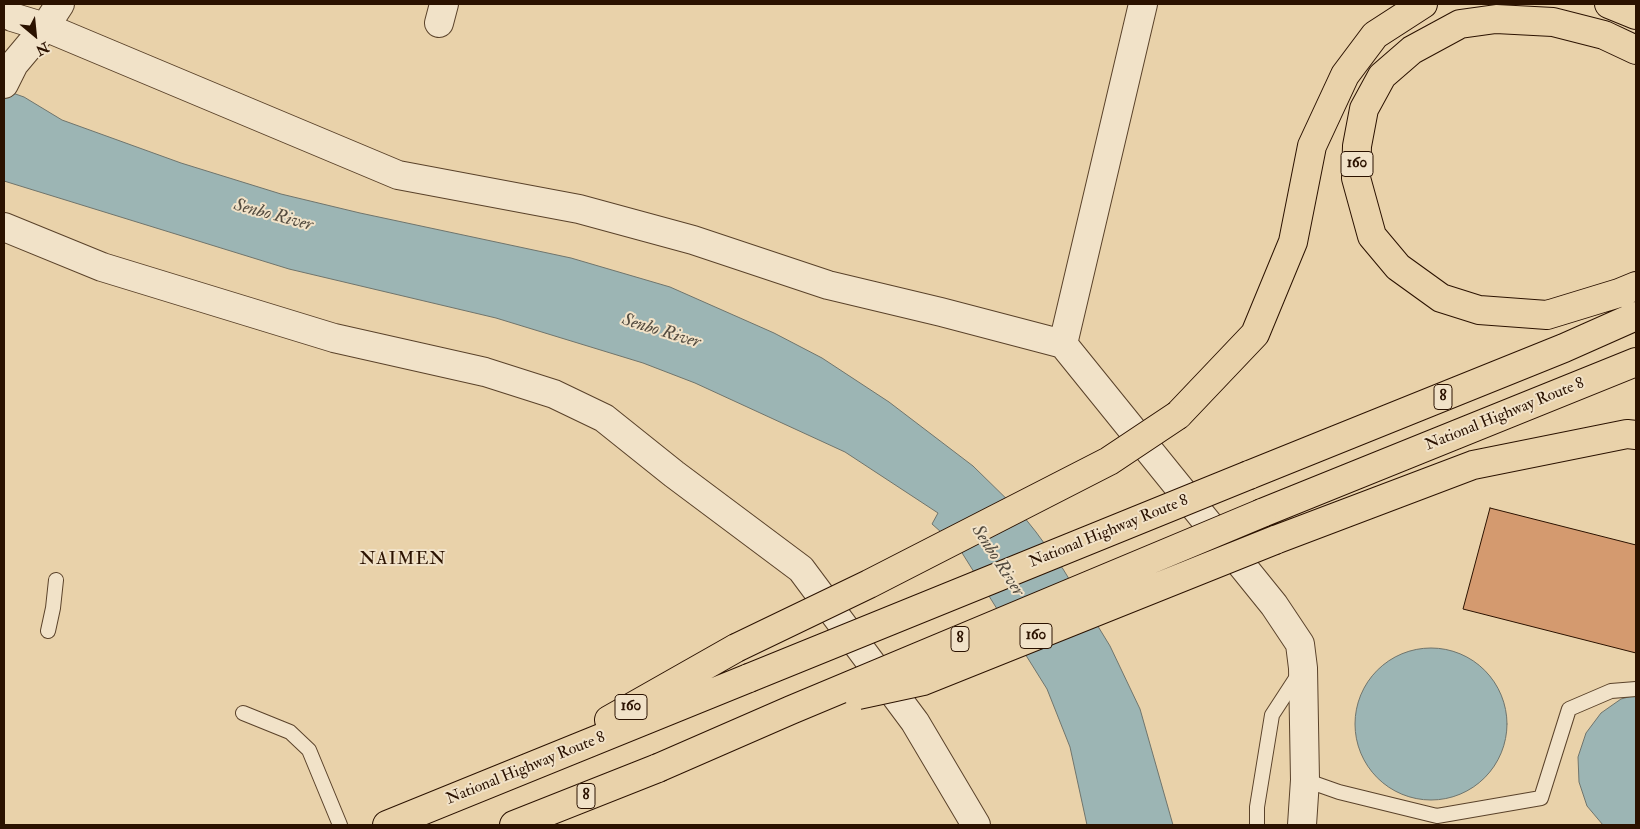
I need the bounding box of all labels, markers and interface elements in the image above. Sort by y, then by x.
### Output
north arrow [10,10,60,60]
text: N [33,38,52,59]
road number: 160 [1341,152,1373,176]
water label: Senbo River [231,195,315,237]
water label: Senbo River [619,310,703,354]
street label: National Highway Route 8 [1423,374,1587,456]
road number: 8 [1434,384,1452,410]
street label: National Highway Route 8 [1027,491,1191,573]
water label: Senbo River [966,521,1028,601]
district label: NAIMEN [359,549,447,571]
road number: 160 [1020,624,1052,648]
road number: 8 [951,626,969,652]
road number: 160 [615,694,647,720]
street label: National Highway Route 8 [444,728,608,810]
road number: 8 [577,784,595,808]

